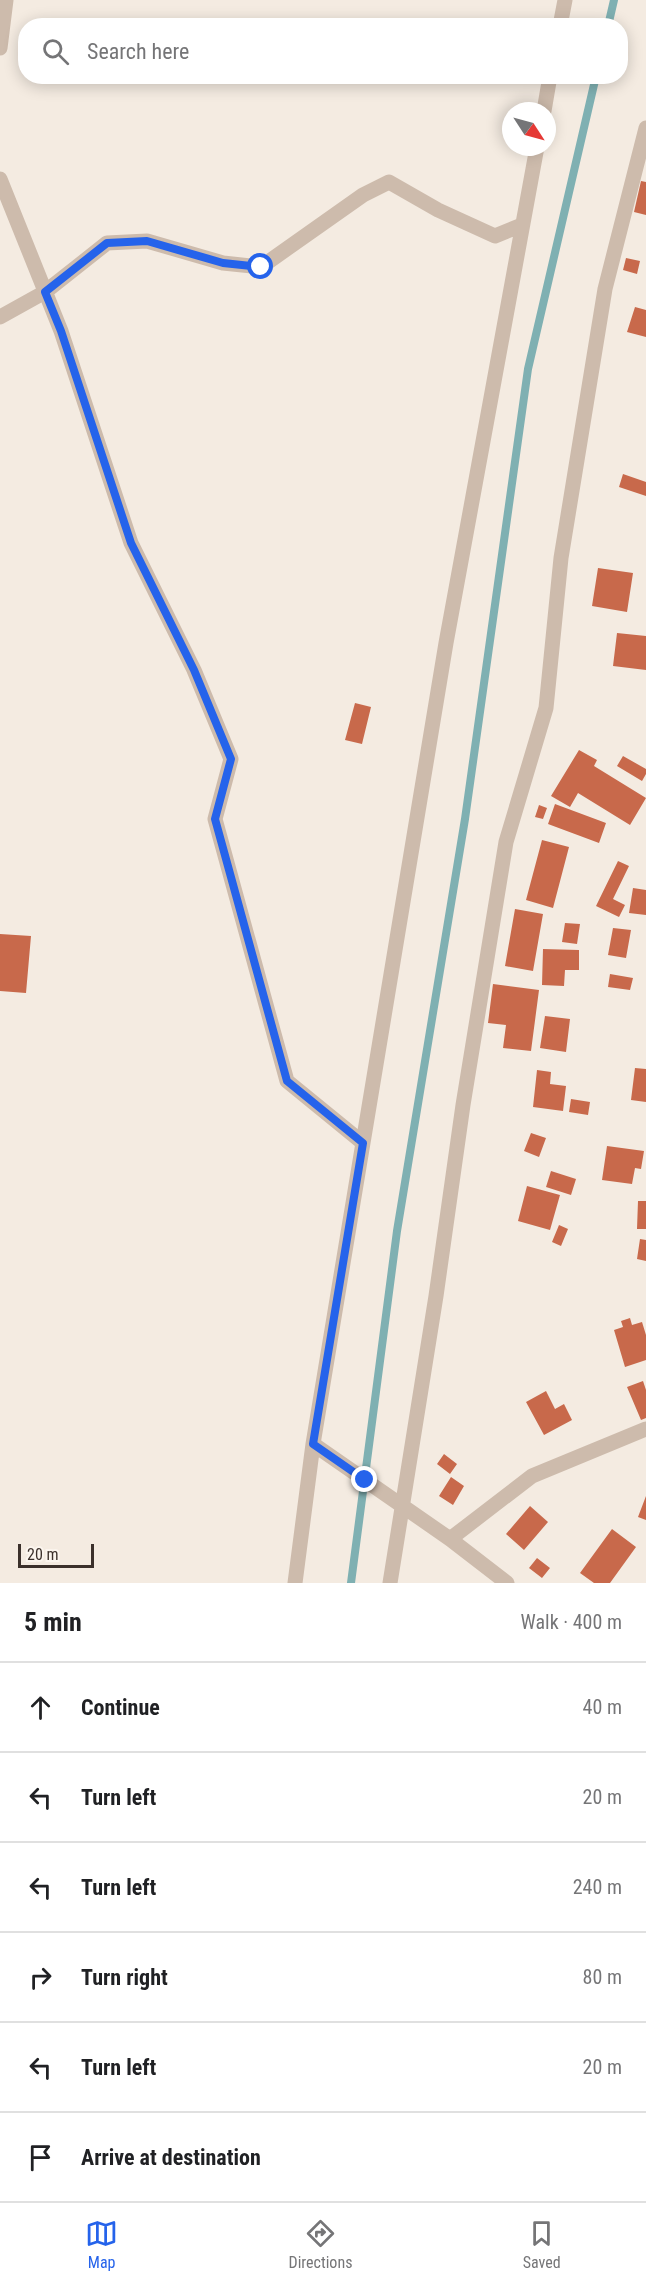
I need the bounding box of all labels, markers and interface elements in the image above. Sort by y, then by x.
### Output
search box [18,18,628,84]
icon: search [39,35,72,68]
text: Search here [87,39,189,64]
north arrow [502,102,556,156]
route start [247,253,273,279]
route end [351,1466,377,1492]
scale bar [18,1541,94,1568]
text: 20 m [27,1545,59,1564]
text: 5 min [24,1607,82,1637]
text: Walk · 400 m [521,1610,622,1634]
icon: ahead [24,1691,57,1724]
text: Continue [81,1695,160,1720]
text: 40 m [583,1695,622,1719]
icon: left [24,1781,57,1814]
text: Turn left [81,1785,156,1810]
text: 20 m [583,1785,622,1809]
icon: left [24,1871,57,1904]
text: Turn left [81,1875,156,1900]
text: 240 m [573,1875,622,1899]
icon: right [24,1961,57,1994]
text: Turn right [81,1965,168,1990]
text: 80 m [583,1965,622,1989]
icon: left [24,2051,57,2084]
text: Turn left [81,2055,156,2080]
text: 20 m [583,2055,622,2079]
icon: arrive [24,2141,57,2174]
text: Arrive at destination [81,2145,261,2170]
tab: Map [85,2217,118,2272]
tab: Directions [289,2217,352,2272]
tab: Saved [523,2217,561,2272]

